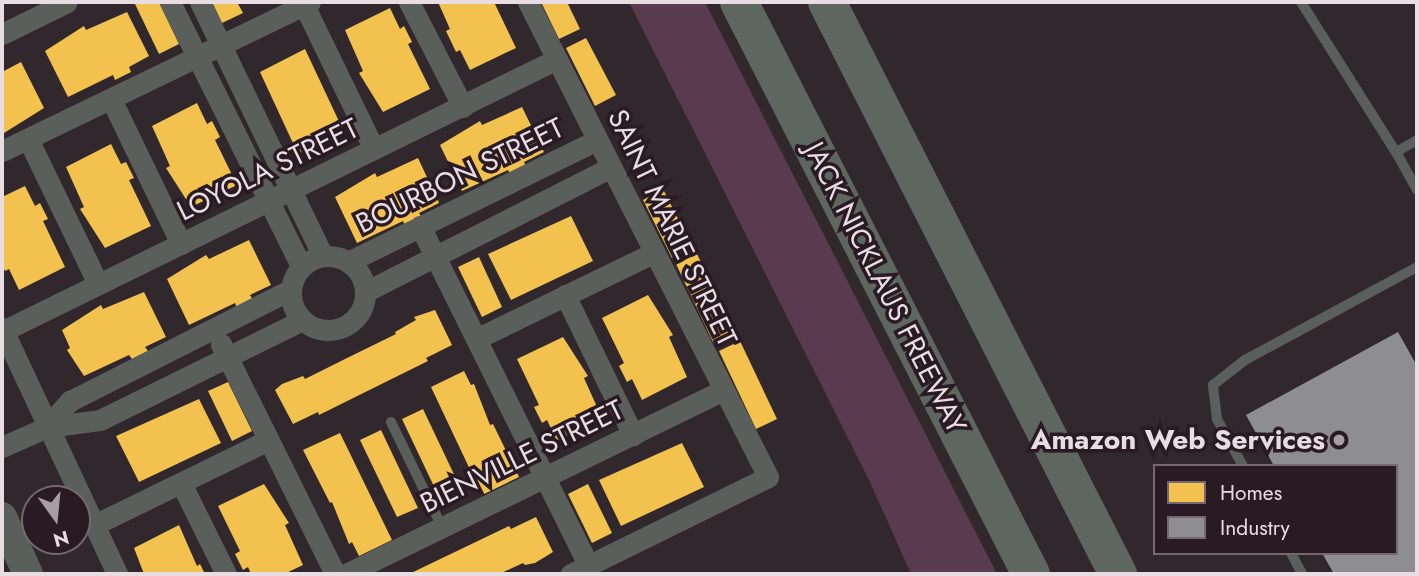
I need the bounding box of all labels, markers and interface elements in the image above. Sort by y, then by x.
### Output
street label: SAINT MARIE STREET [600,104,744,352]
street label: BOURBON STREET [351,111,569,241]
street label: LOYOLA STREET [172,112,364,228]
street label: JACK NICKLAUS FREEWAY [797,137,973,439]
street label: BIENVILLE STREET [415,393,629,521]
place label: Amazon Web Services [1031,423,1325,457]
marker: Amazon Web Services [1331,432,1347,448]
legend [1153,464,1398,555]
text: Homes [1220,478,1282,508]
north arrow [21,485,91,555]
text: Industry [1220,513,1290,543]
text: N [50,524,72,554]

